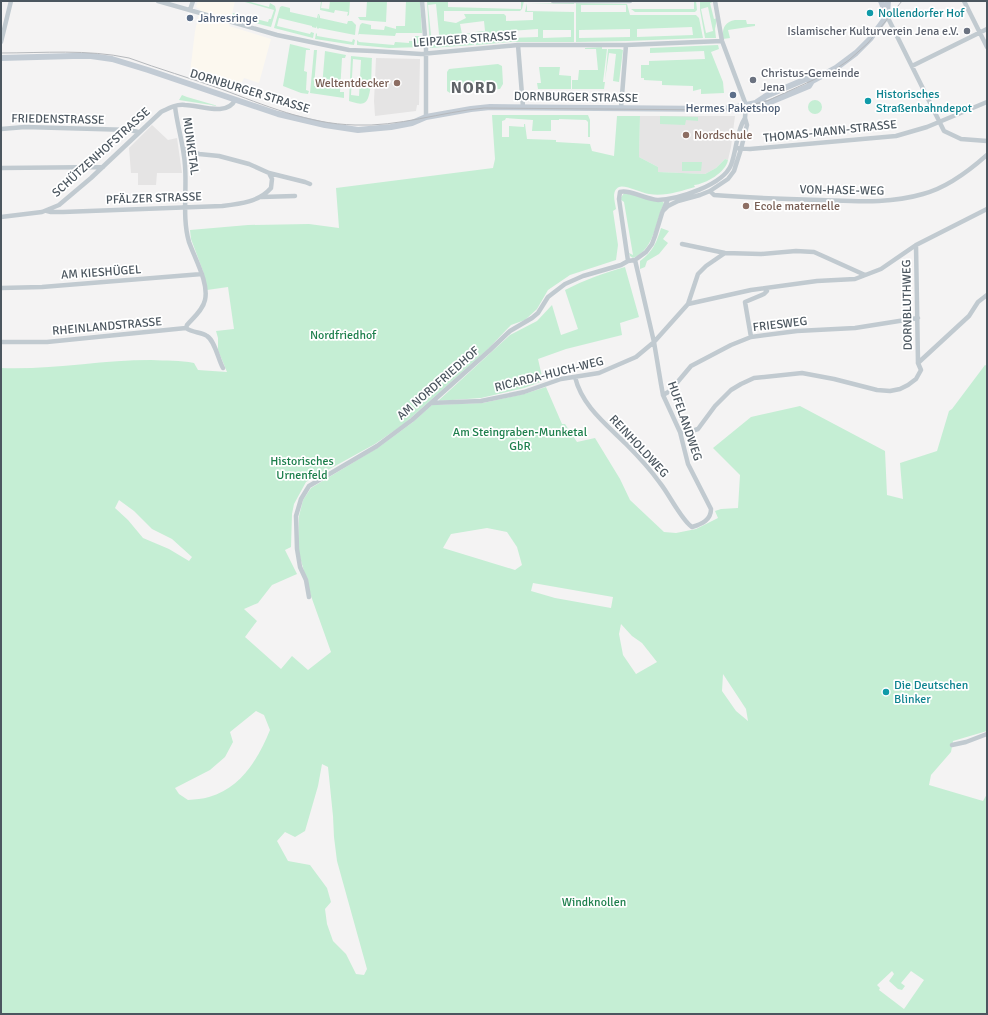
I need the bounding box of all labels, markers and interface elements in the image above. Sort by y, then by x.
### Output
place label: Nollendorfer Hof [878,6,965,21]
marker: Nollendorfer Hof [865,8,875,18]
place label: Jahresringe [198,11,258,26]
marker: Jahresringe [185,13,195,23]
place label: Islamischer Kulturverein Jena e.V. [787,24,959,39]
marker: Islamischer Kulturverein Jena e.V. [962,26,972,36]
street label: LEIPZIGER STRASSE [412,28,518,51]
street label: DORNBURGER STRASSE [188,66,312,117]
place label: Christus-Gemeinde Jena [761,66,860,95]
marker: Christus-Gemeinde Jena [748,75,758,85]
place label: Weltentdecker [315,76,390,91]
marker: Weltentdecker [392,78,402,88]
district label: NORD [451,78,497,98]
place label: Historisches Straßenbahndepot [876,87,972,116]
street label: DORNBURGER STRASSE [514,89,639,106]
marker: Hermes Paketshop [728,90,738,100]
marker: Historisches Straßenbahndepot [863,96,873,106]
place label: Hermes Paketshop [686,101,780,116]
street label: SCHÜTZENHOFSTRASSE [49,104,154,200]
street label: FRIEDENSTRASSE [11,111,105,128]
street label: MUNKETAL [179,116,202,176]
street label: THOMAS-MANN-STRASSE [763,117,898,146]
place label: Nordschule [694,128,752,143]
marker: Nordschule [681,130,691,140]
street label: VON-HASE-WEG [800,182,884,199]
street label: PFÄLZER STRASSE [106,189,203,208]
place label: Ecole maternelle [754,199,840,214]
marker: Ecole maternelle [741,201,751,211]
street label: DORNBLUTHWEG [899,259,916,351]
street label: AM KIESHÜGEL [60,262,142,283]
street label: RHEINLANDSTRASSE [52,314,163,339]
street label: FRIESWEG [752,314,808,335]
park label: Nordfriedhof [310,328,377,343]
street label: AM NORDFRIEDHOF [394,343,483,423]
street label: RICARDA-HUCH-WEG [493,354,605,395]
street label: HUFELANDWEG [664,379,705,463]
street label: REINHOLDWEG [606,412,671,481]
park label: Am Steingraben-Munketal GbR [453,425,588,454]
park label: Historisches Urnenfeld [270,454,334,483]
place label: Die Deutschen Blinker [894,678,968,707]
marker: Die Deutschen Blinker [881,687,891,697]
park label: Windknollen [562,895,626,910]

